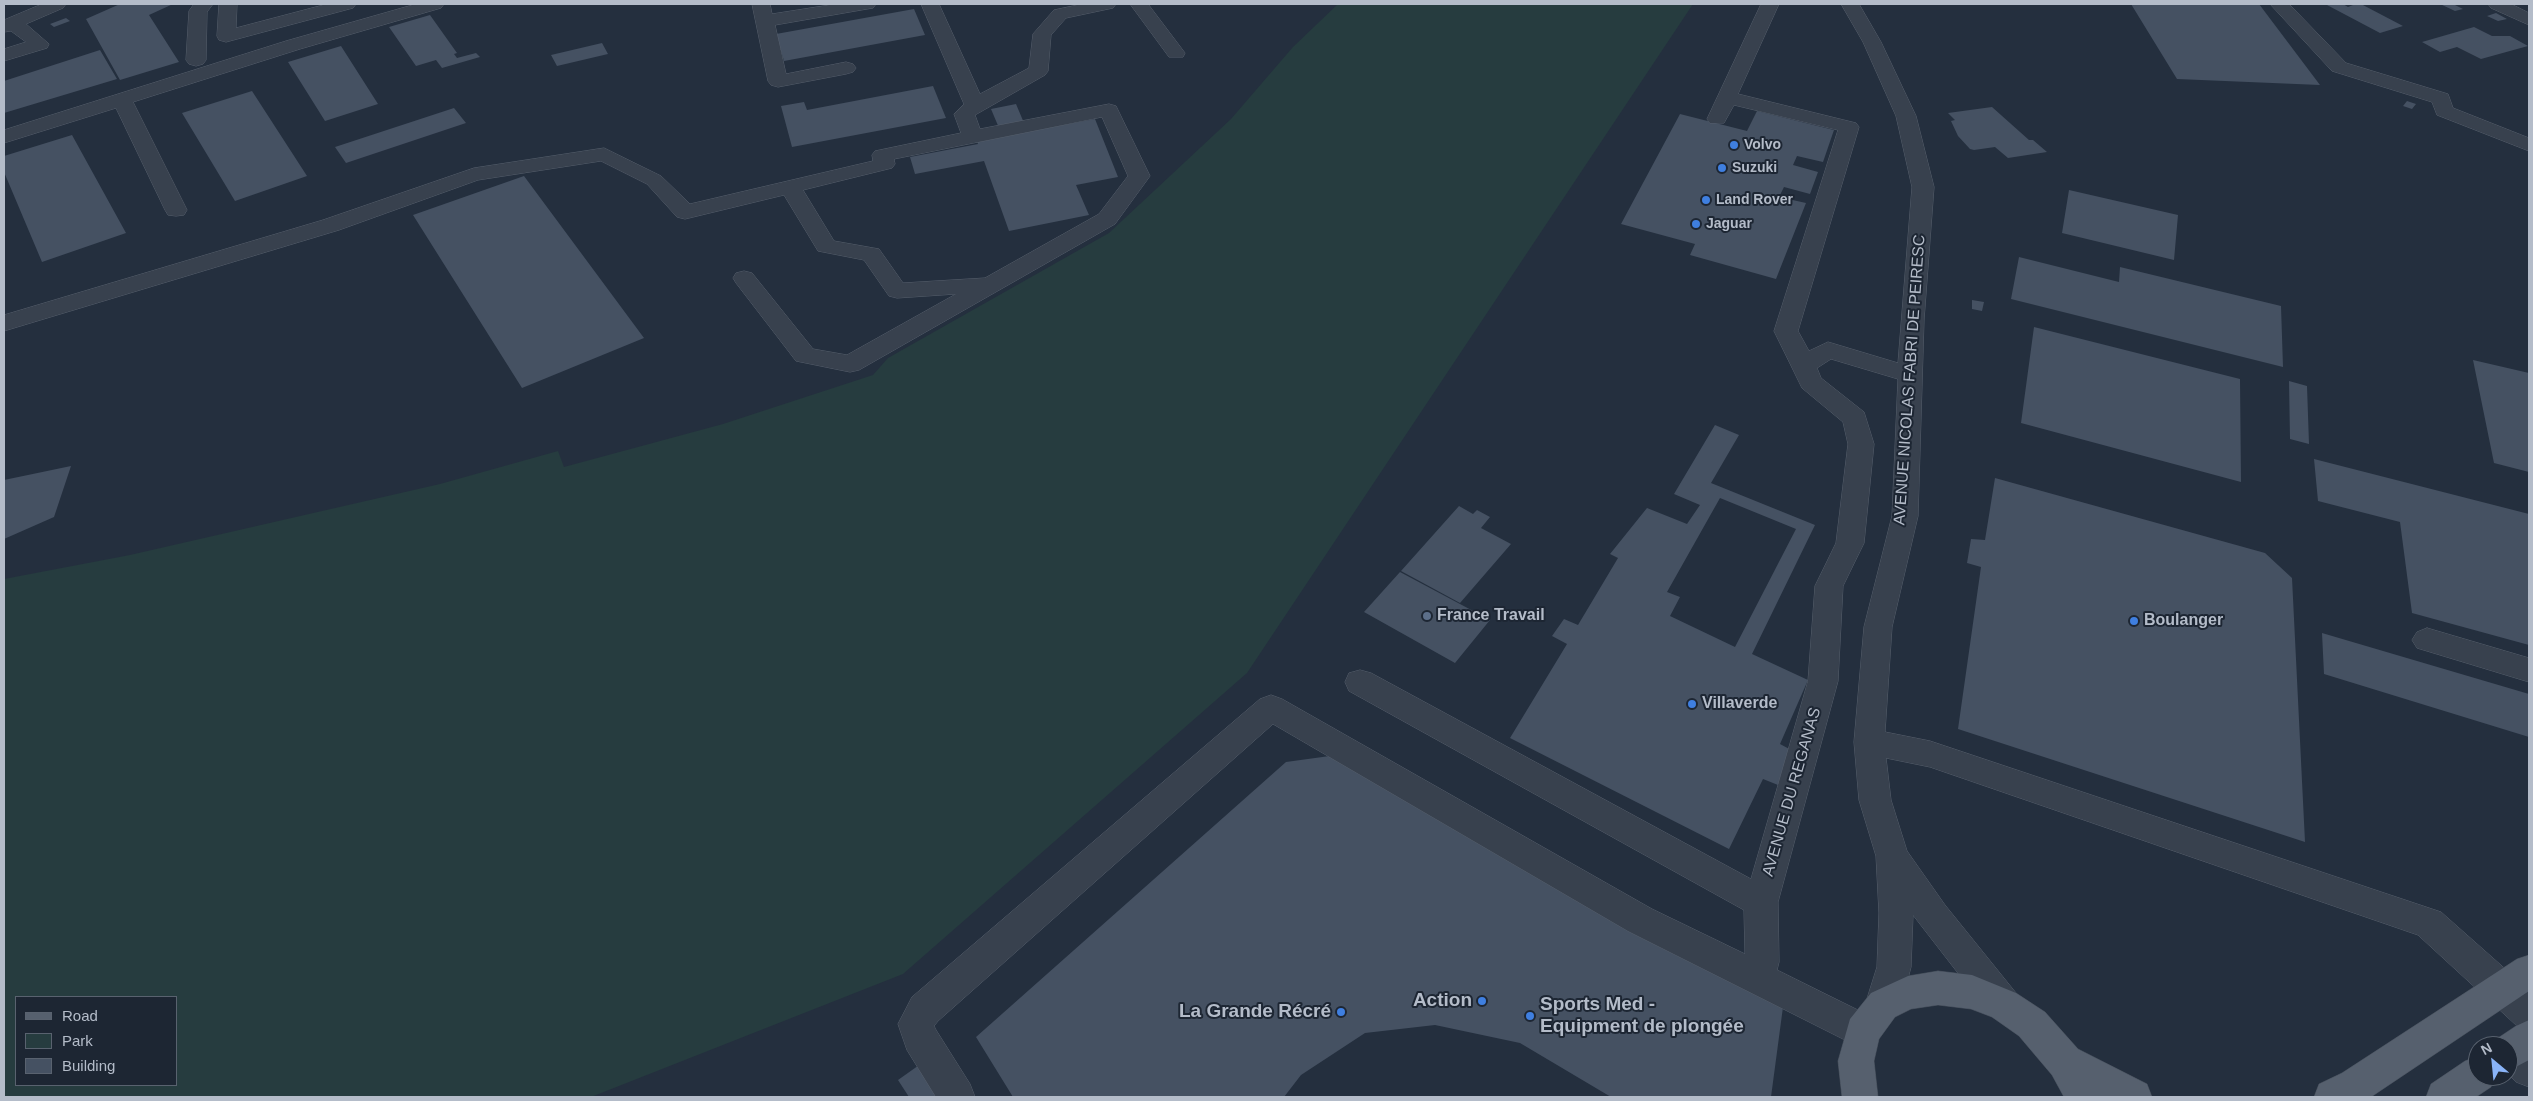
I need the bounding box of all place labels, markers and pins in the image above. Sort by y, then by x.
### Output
place label: Volvo [1744,137,1781,153]
marker: Volvo [1728,139,1740,151]
place label: Suzuki [1732,160,1777,176]
marker: Suzuki [1716,162,1728,174]
place label: Land Rover [1716,192,1793,208]
marker: Land Rover [1700,194,1712,206]
place label: Jaguar [1706,216,1752,232]
marker: Jaguar [1690,218,1702,230]
place label: France Travail [1437,606,1545,626]
marker: France Travail [1421,610,1433,622]
place label: Boulanger [2144,611,2223,631]
marker: Boulanger [2128,615,2140,627]
place label: Villaverde [1702,694,1777,714]
marker: Villaverde [1686,698,1698,710]
place label: Action [1413,990,1472,1012]
place label: Sports Med - Equipment de plongée [1540,994,1744,1038]
marker: Action [1476,995,1488,1007]
place label: La Grande Récré [1179,1001,1331,1023]
marker: La Grande Récré [1335,1006,1347,1018]
marker: Sports Med - Equipment de plongée [1524,1010,1536,1022]

